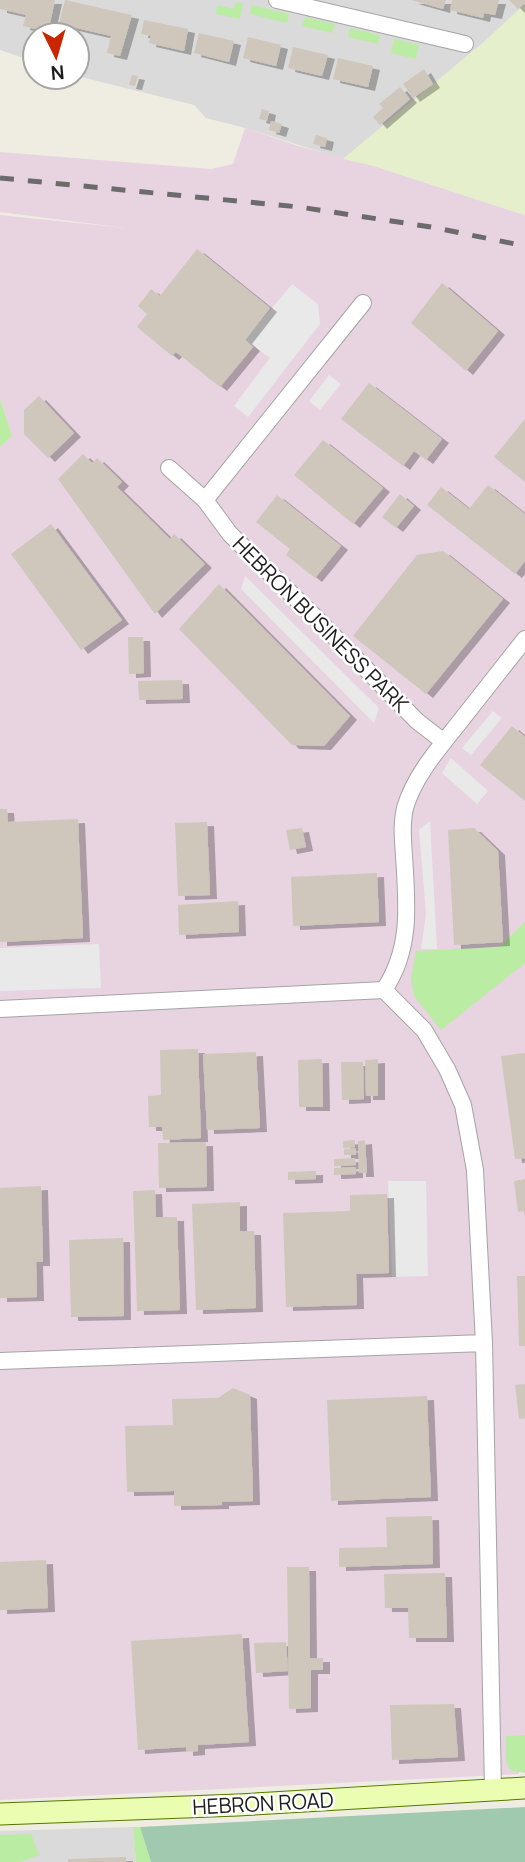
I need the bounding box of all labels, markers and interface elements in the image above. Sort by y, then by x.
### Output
north arrow [21,21,91,91]
text: N [50,59,65,86]
street label: HEBRON BUSINESS PARK [227,530,415,718]
street label: HEBRON ROAD [192,1785,334,1821]

